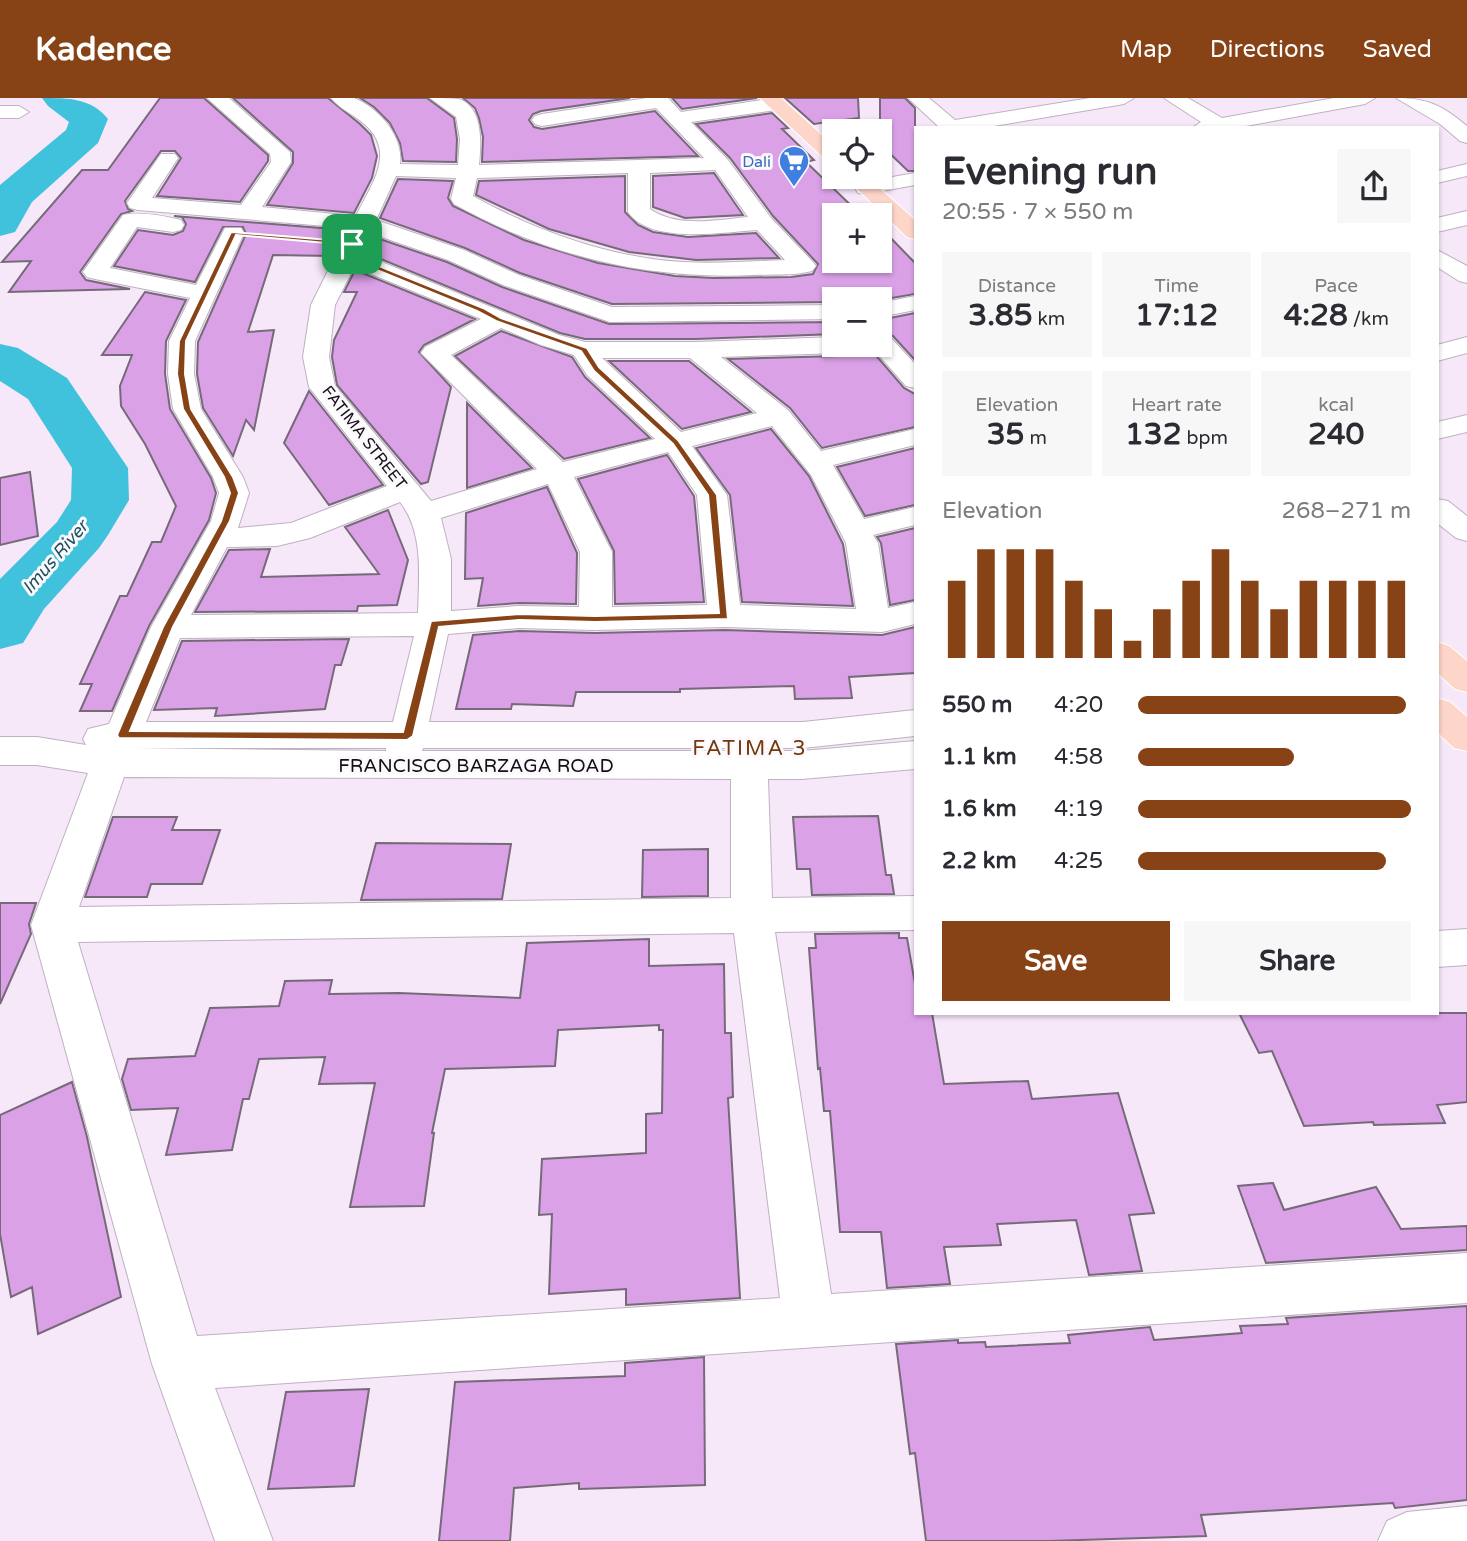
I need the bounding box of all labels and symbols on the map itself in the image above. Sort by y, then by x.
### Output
supermarket icon: Dali [777,144,811,188]
place label: Dali [742,152,771,172]
pin [322,214,382,274]
street label: FATIMA STREET [317,382,411,494]
water label: Imus River [17,514,94,598]
district label: FATIMA 3 [692,736,808,761]
street label: FRANCISCO BARZAGA ROAD [338,755,614,777]

